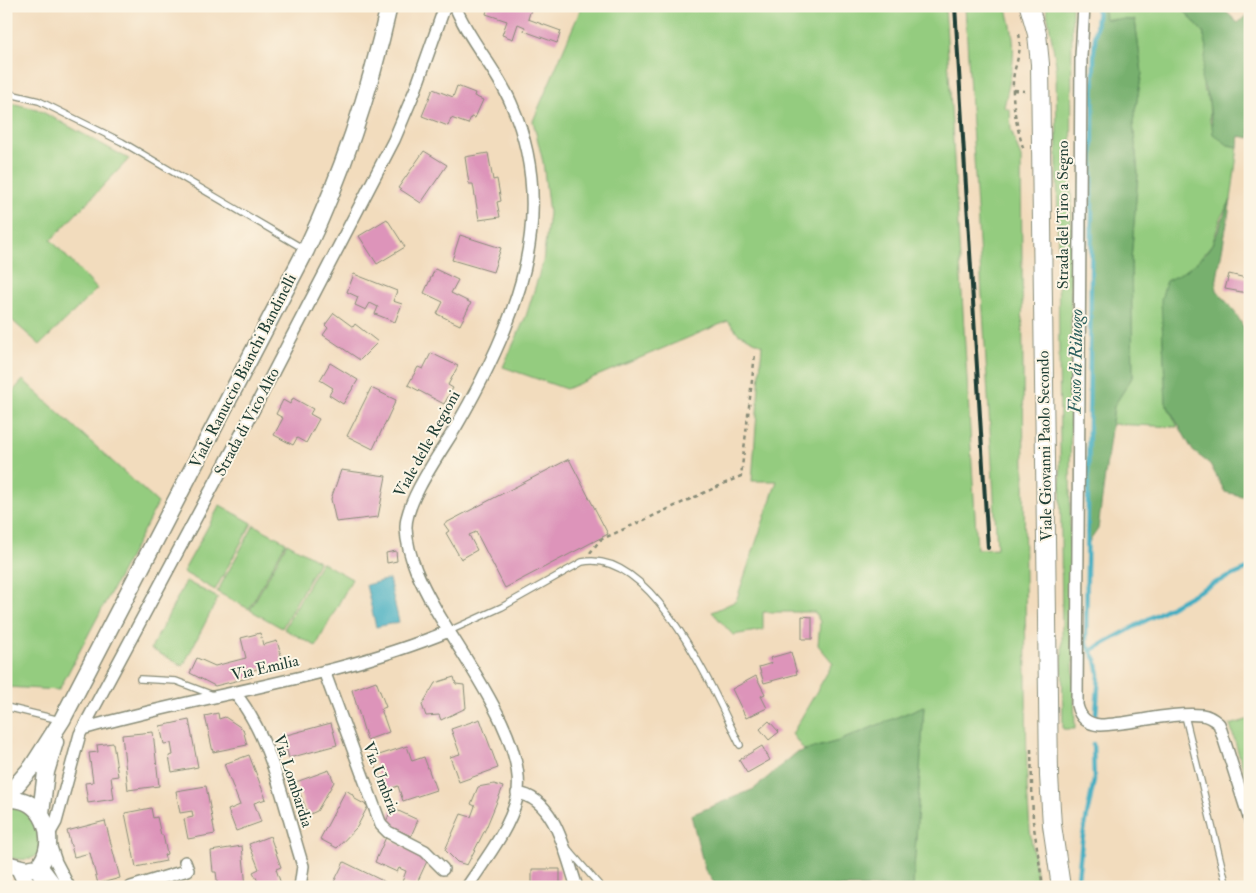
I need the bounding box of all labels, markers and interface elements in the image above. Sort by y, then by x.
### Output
street label: Strada del Tiro a Segno [1053,140,1073,289]
street label: Viale Ranuccio Bianchi Bandinelli [185,270,301,472]
water label: Fosso di Riluogo [1064,309,1088,414]
street label: Viale Giovanni Paolo Secondo [1033,350,1057,541]
street label: Strada di Vico Alto [210,364,284,480]
street label: Viale delle Regioni [389,387,465,501]
street label: Via Emilia [229,650,301,685]
street label: Via Lombardia [269,732,318,830]
street label: Via Umbria [358,739,404,817]

